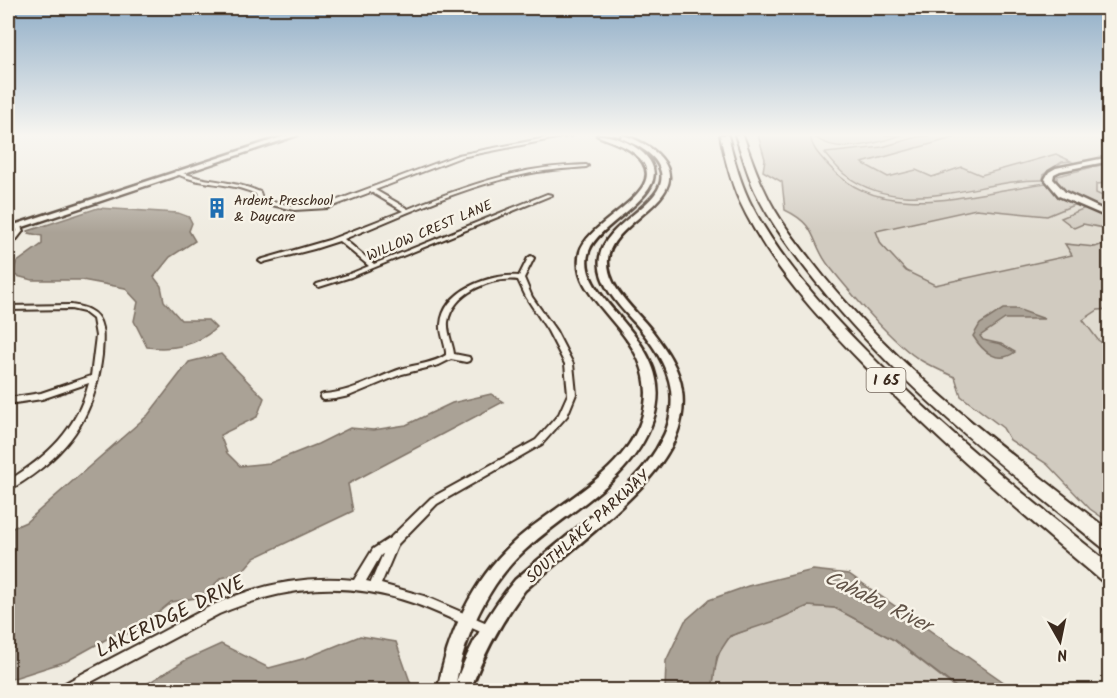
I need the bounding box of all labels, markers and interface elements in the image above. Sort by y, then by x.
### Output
place label: Ardent Preschool & Daycare [234,190,334,228]
street label: WILLOW CREST LANE [363,194,496,267]
building icon: Ardent Preschool & Daycare [205,196,229,220]
road number: I 65 [866,368,906,392]
street label: SOUTHLAKE PARKWAY [520,464,656,590]
water label: Cahaba River [818,562,940,644]
street label: LAKERIDGE DRIVE [91,567,252,668]
north arrow [1030,611,1090,671]
text: N [1055,641,1069,667]

